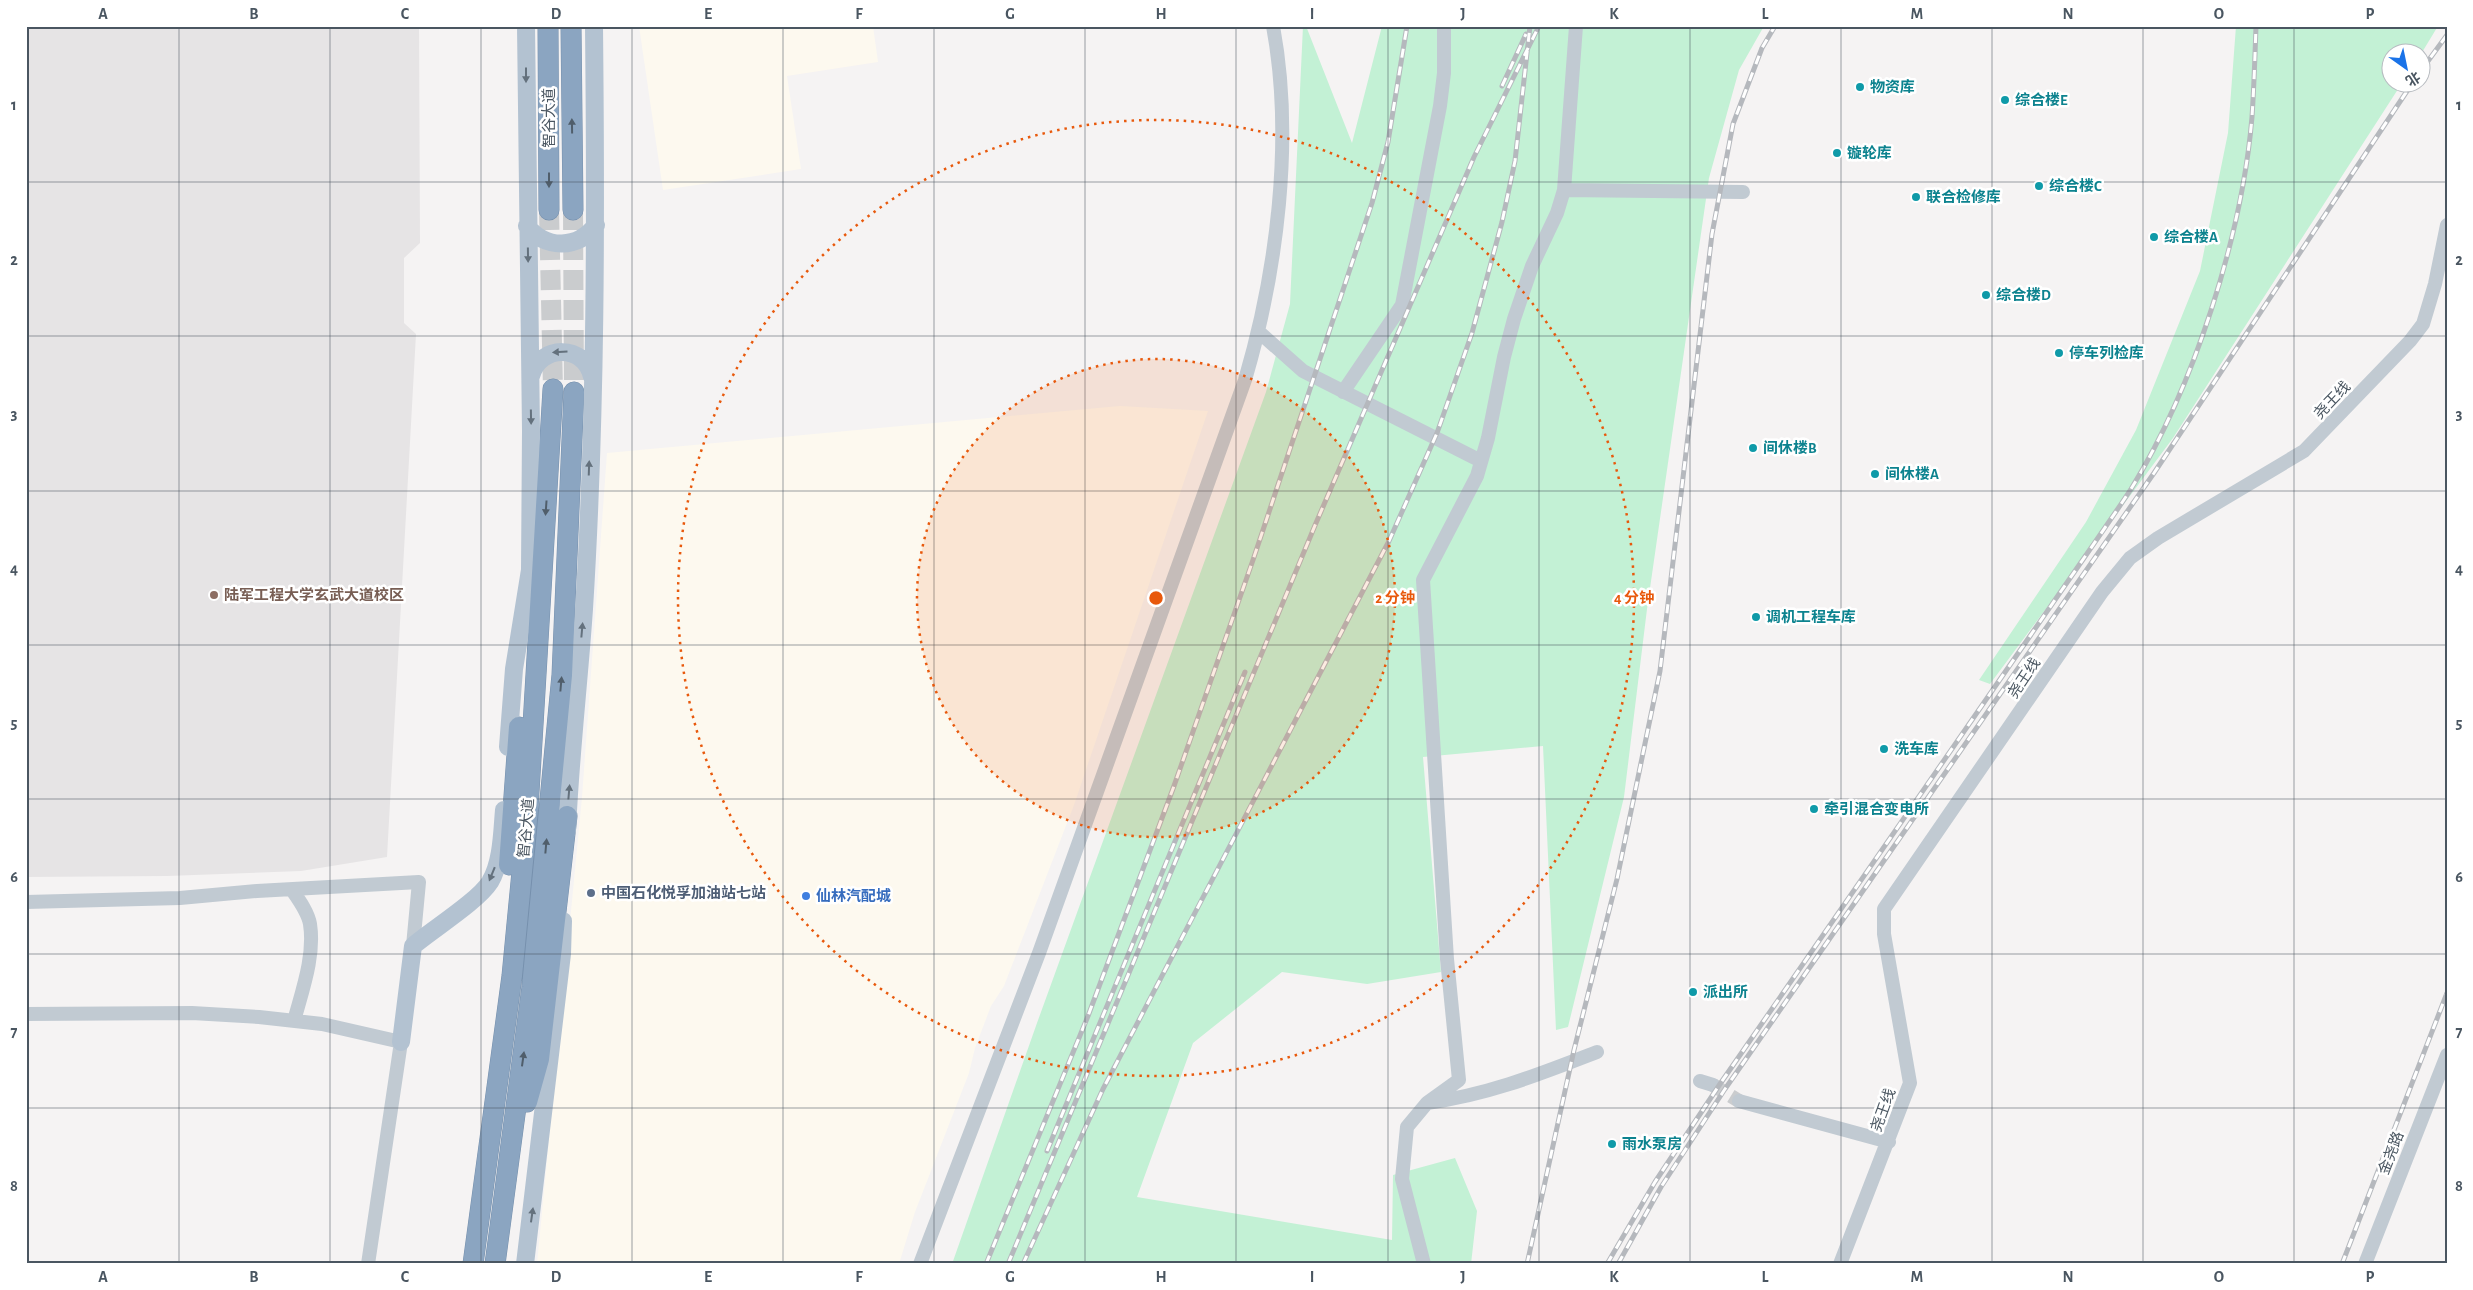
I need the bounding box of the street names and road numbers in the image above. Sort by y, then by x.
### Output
street label: 智谷大道 [541,88,557,148]
street label: 尧王线 [2311,378,2353,422]
street label: 尧王线 [2005,655,2043,701]
street label: 智谷大道 [515,797,537,859]
street label: 尧王线 [1868,1086,1898,1134]
street label: 金尧路 [2375,1129,2407,1177]

